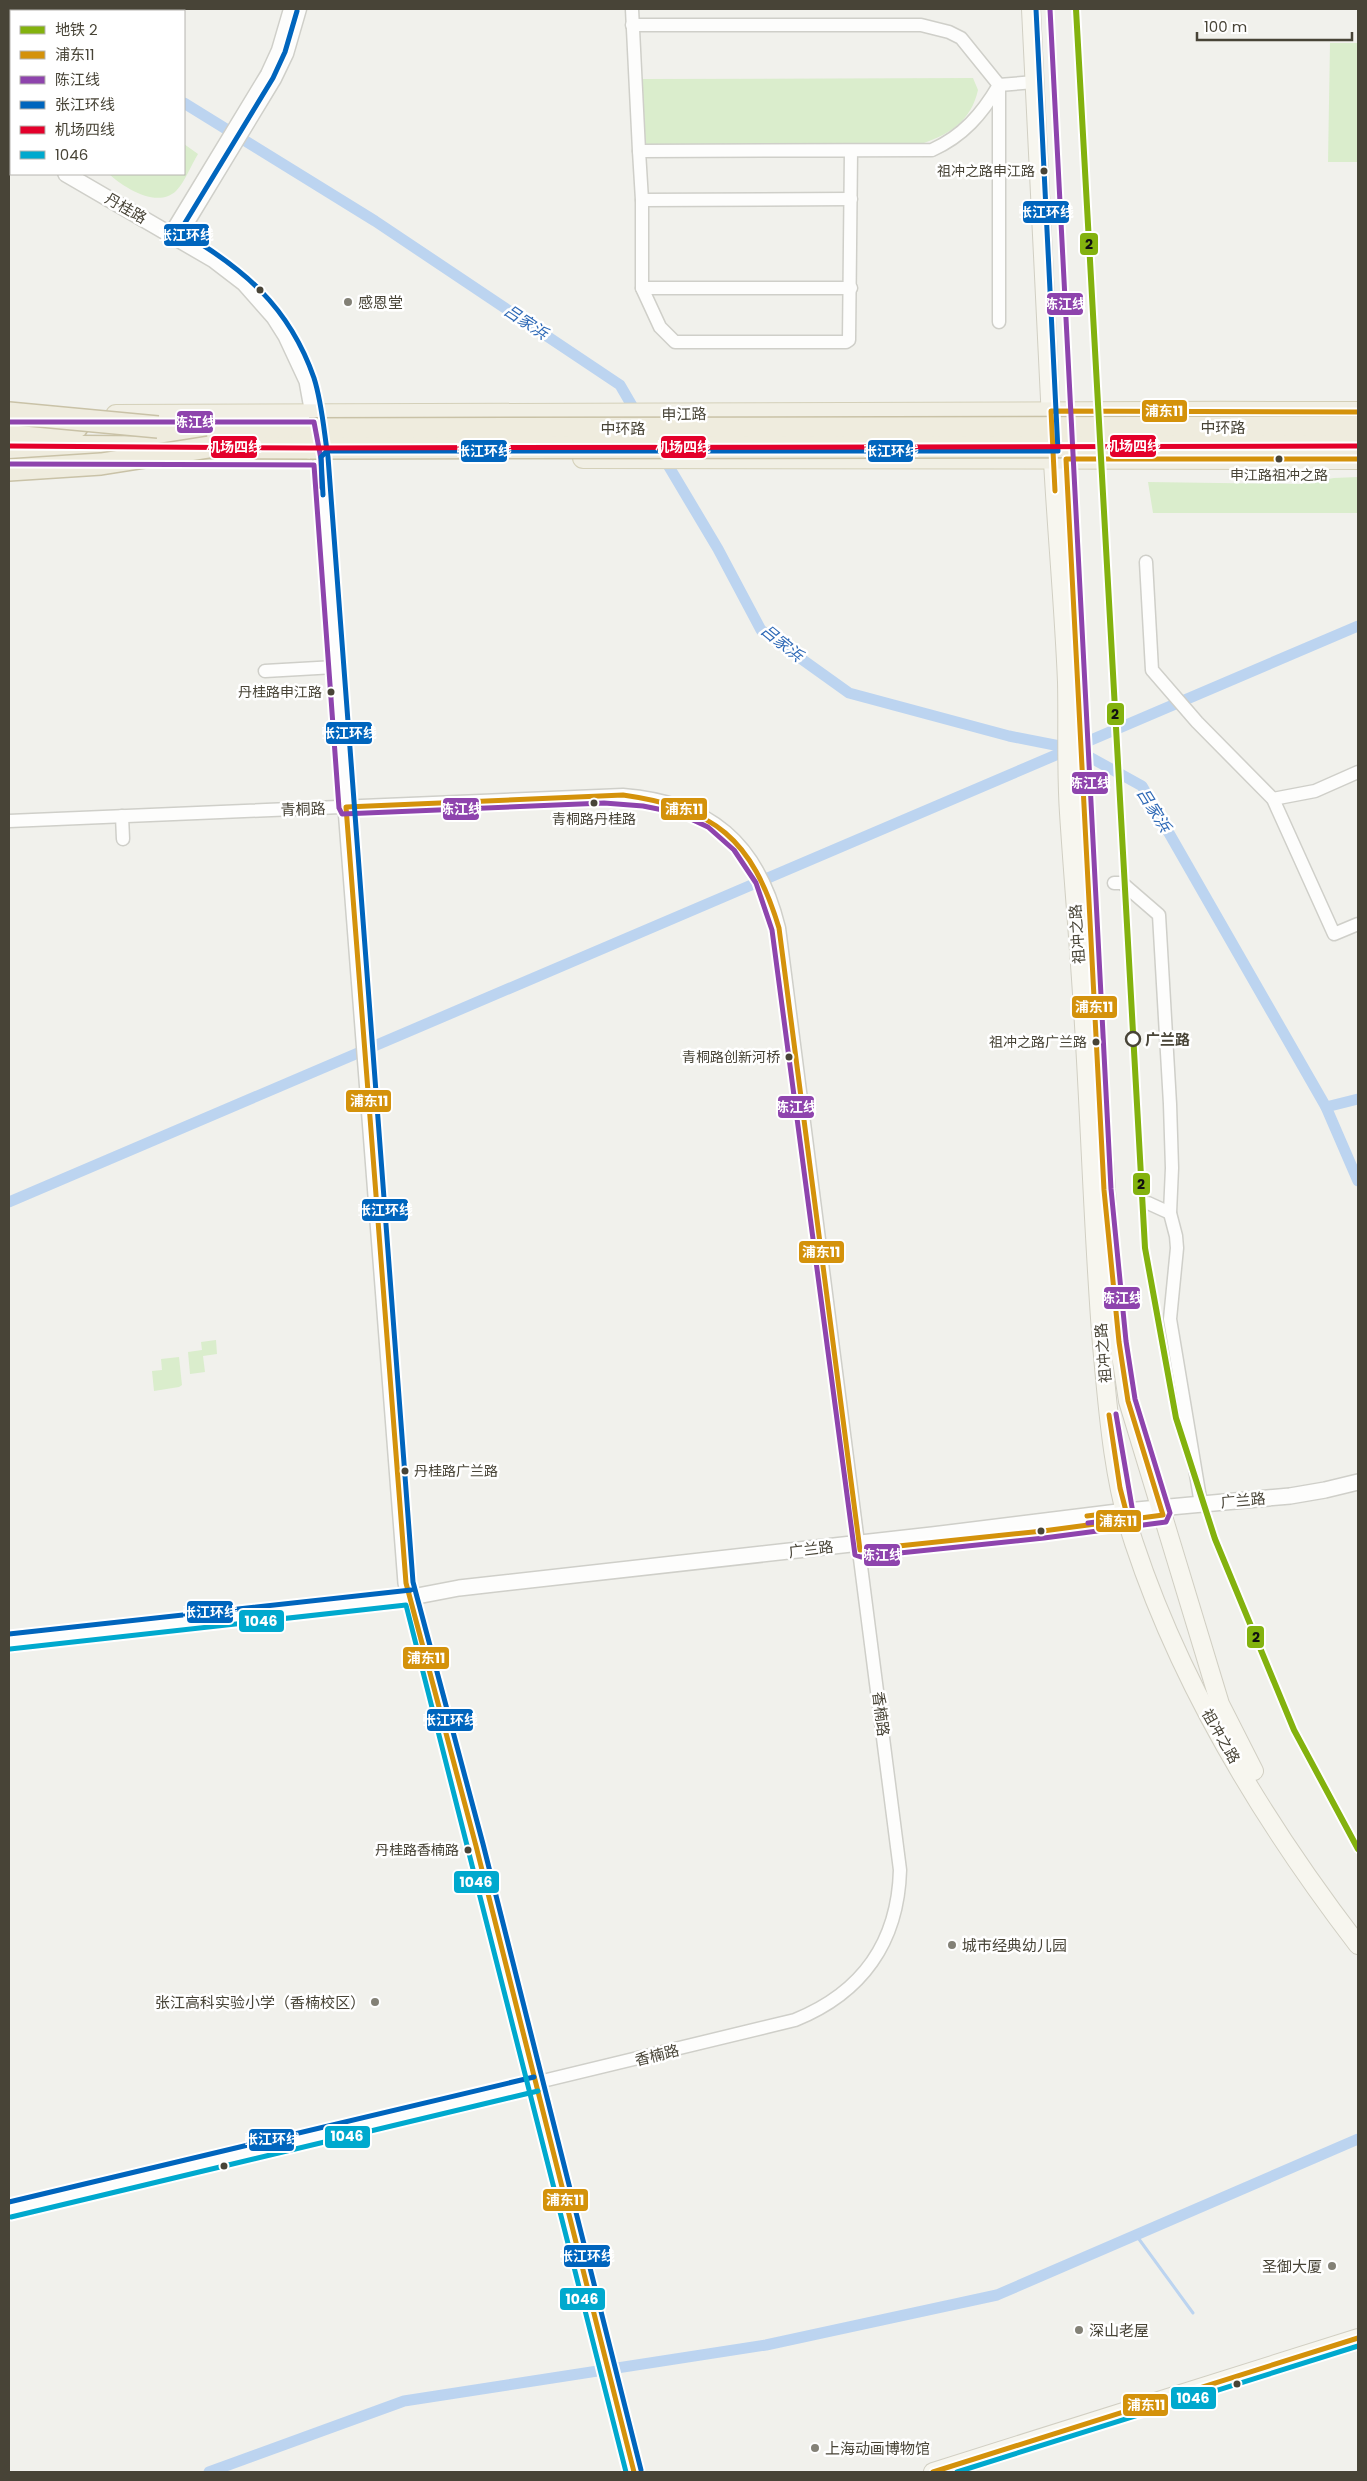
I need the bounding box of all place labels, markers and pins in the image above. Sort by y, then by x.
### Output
place label: 祖冲之路申江路 [937,161,1035,181]
marker: 祖冲之路申江路 [1039,166,1049,176]
unlabelled marker [255,285,265,295]
place label: 感恩堂 [358,292,403,313]
marker: 感恩堂 [342,296,354,308]
marker: 申江路祖冲之路 [1274,454,1284,464]
place label: 申江路祖冲之路 [1230,465,1328,485]
place label: 丹桂路申江路 [238,682,322,702]
marker: 丹桂路申江路 [326,687,336,697]
marker: 青桐路丹桂路 [589,798,599,808]
place label: 青桐路丹桂路 [552,809,636,829]
place label: 广兰路 [1145,1029,1190,1050]
marker: 广兰路 [1125,1031,1141,1047]
place label: 祖冲之路广兰路 [989,1032,1087,1052]
marker: 祖冲之路广兰路 [1091,1037,1101,1047]
place label: 青桐路创新河桥 [682,1047,780,1067]
marker: 青桐路创新河桥 [784,1052,794,1062]
place label: 丹桂路广兰路 [414,1461,498,1481]
marker: 丹桂路广兰路 [400,1466,410,1476]
unlabelled marker [1036,1526,1046,1536]
place label: 丹桂路香楠路 [375,1840,459,1860]
marker: 丹桂路香楠路 [463,1845,473,1855]
place label: 城市经典幼儿园 [962,1935,1067,1956]
marker: 城市经典幼儿园 [946,1939,958,1951]
place label: 张江高科实验小学（香楠校区） [155,1992,365,2013]
marker: 张江高科实验小学（香楠校区） [369,1996,381,2008]
unlabelled marker [219,2161,229,2171]
place label: 圣御大厦 [1262,2256,1322,2277]
marker: 圣御大厦 [1326,2260,1338,2272]
place label: 深山老屋 [1089,2320,1149,2341]
marker: 深山老屋 [1073,2324,1085,2336]
unlabelled marker [1232,2379,1242,2389]
place label: 上海动画博物馆 [825,2438,930,2459]
marker: 上海动画博物馆 [809,2442,821,2454]

